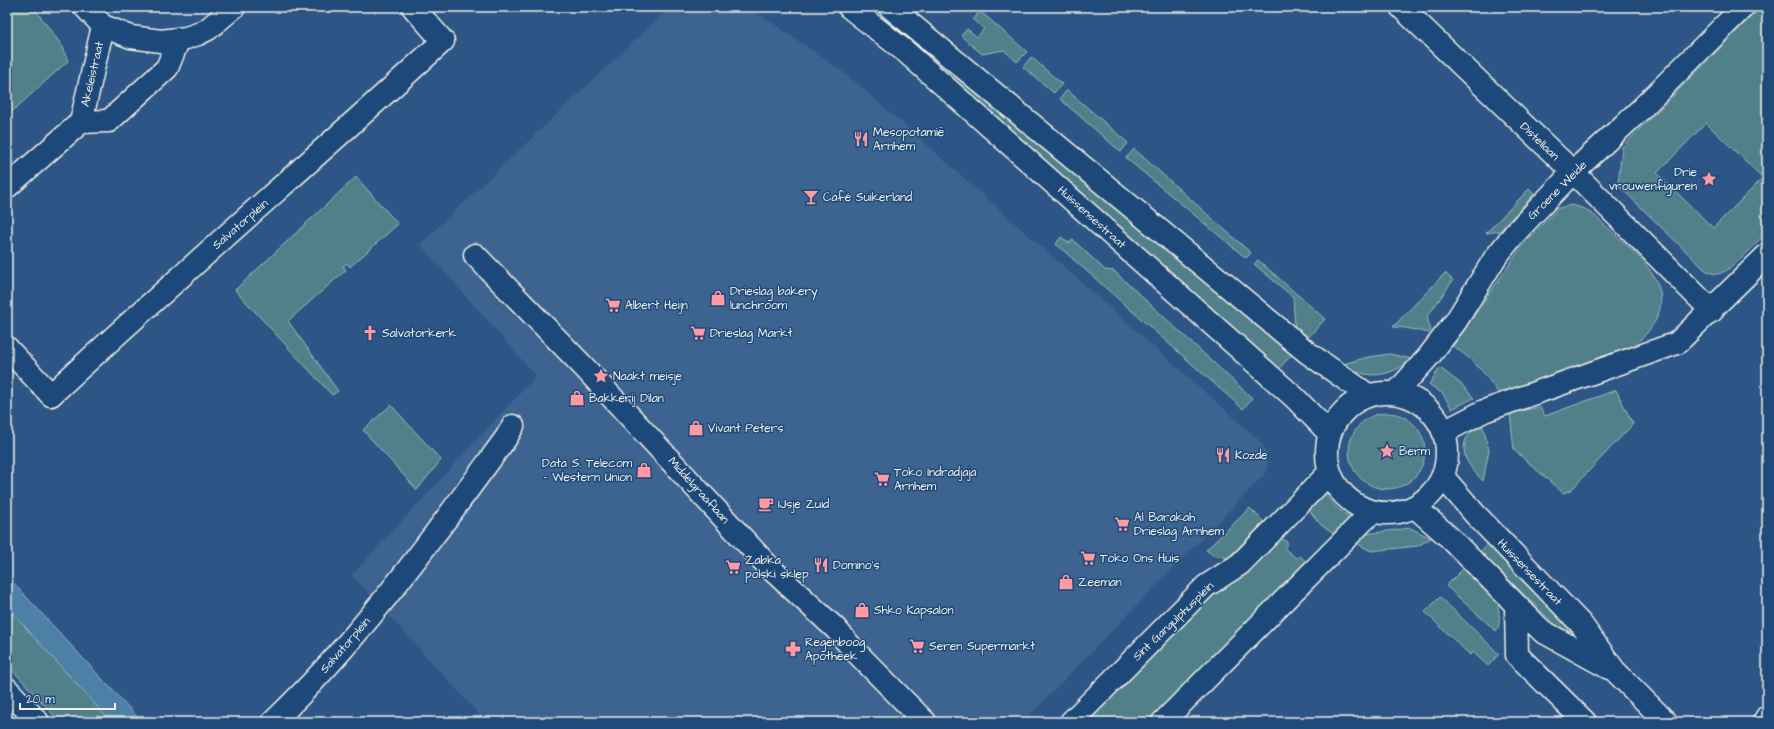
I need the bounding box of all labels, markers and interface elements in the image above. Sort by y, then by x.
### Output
street label: Akeleistraat [77,40,108,108]
street label: Distellaan [1516,118,1563,164]
place label: Mesopotamië Arnhem [873,124,945,155]
restaurant icon: Mesopotamië Arnhem [852,130,870,148]
street label: Groene Weide [1524,157,1591,224]
place label: Drie vrouwenfiguren [1609,164,1698,196]
place icon: Drie vrouwenfiguren [1700,170,1718,188]
street label: Huissensestraat [1054,182,1130,253]
bar icon: Café Suikerland [802,188,820,206]
place label: Café Suikerland [823,189,912,206]
street label: Salvatorplein [209,195,272,253]
place label: Drieslag bakery lunchroom [730,283,818,314]
shop icon: Drieslag bakery lunchroom [709,289,727,307]
supermarket icon: Albert Heijn [604,296,622,314]
place label: Albert Heijn [625,297,688,314]
church icon: Salvatorkerk [361,324,379,342]
supermarket icon: Drieslag Markt [689,324,707,342]
place label: Salvatorkerk [382,325,457,342]
place label: Drieslag Markt [710,325,793,343]
place icon: Naakt meisje [592,367,610,385]
place label: Naakt meisje [613,368,683,385]
shop icon: Bakkerij Dilan [568,389,586,407]
place label: Bakkerij Dilan [589,390,664,407]
shop icon: Vivant Peters [687,419,705,437]
place label: Vivant Peters [708,420,783,437]
place icon: Berm [1378,442,1396,460]
place label: Berm [1399,443,1431,460]
restaurant icon: Kozde [1214,446,1232,464]
place label: Kozde [1235,447,1268,464]
street label: Middelgraaflaan [663,453,733,528]
place label: Data S. Telecom - Western Union [542,455,633,486]
shop icon: Data S. Telecom - Western Union [635,461,653,479]
place label: Toko Indradjaja Arnhem [894,464,976,495]
supermarket icon: Toko Indradjaja Arnhem [873,470,891,488]
cafe icon: IJsje Zuid [757,495,775,513]
place label: IJsje Zuid [778,496,829,513]
place label: Al Barakah Drieslag Arnhem [1134,509,1224,541]
supermarket icon: Al Barakah Drieslag Arnhem [1113,515,1131,533]
street label: Huissensestraat [1493,535,1566,610]
supermarket icon: Toko Ons Huis [1079,549,1097,567]
place label: Toko Ons Huis [1100,550,1179,567]
place label: Żabka polski sklep [745,552,809,583]
restaurant icon: Domino's [812,556,830,574]
place label: Domino's [833,557,879,574]
supermarket icon: Żabka polski sklep [724,558,742,576]
shop icon: Zeeman [1057,573,1075,591]
place label: Zeeman [1078,574,1122,591]
street label: Sint Gangulphusplein [1129,578,1219,665]
shop icon: Shko Kapsalon [853,601,871,619]
place label: Shko Kapsalon [874,602,953,619]
street label: Salvatorplein [316,614,374,677]
place label: Regenboog Apotheek [805,634,865,665]
supermarket icon: Seren Supermarkt [908,637,926,655]
place label: Seren Supermarkt [929,638,1035,655]
pharmacy icon: Regenboog Apotheek [784,640,802,658]
scale bar [20,685,115,711]
text: 20 m [26,691,55,708]

